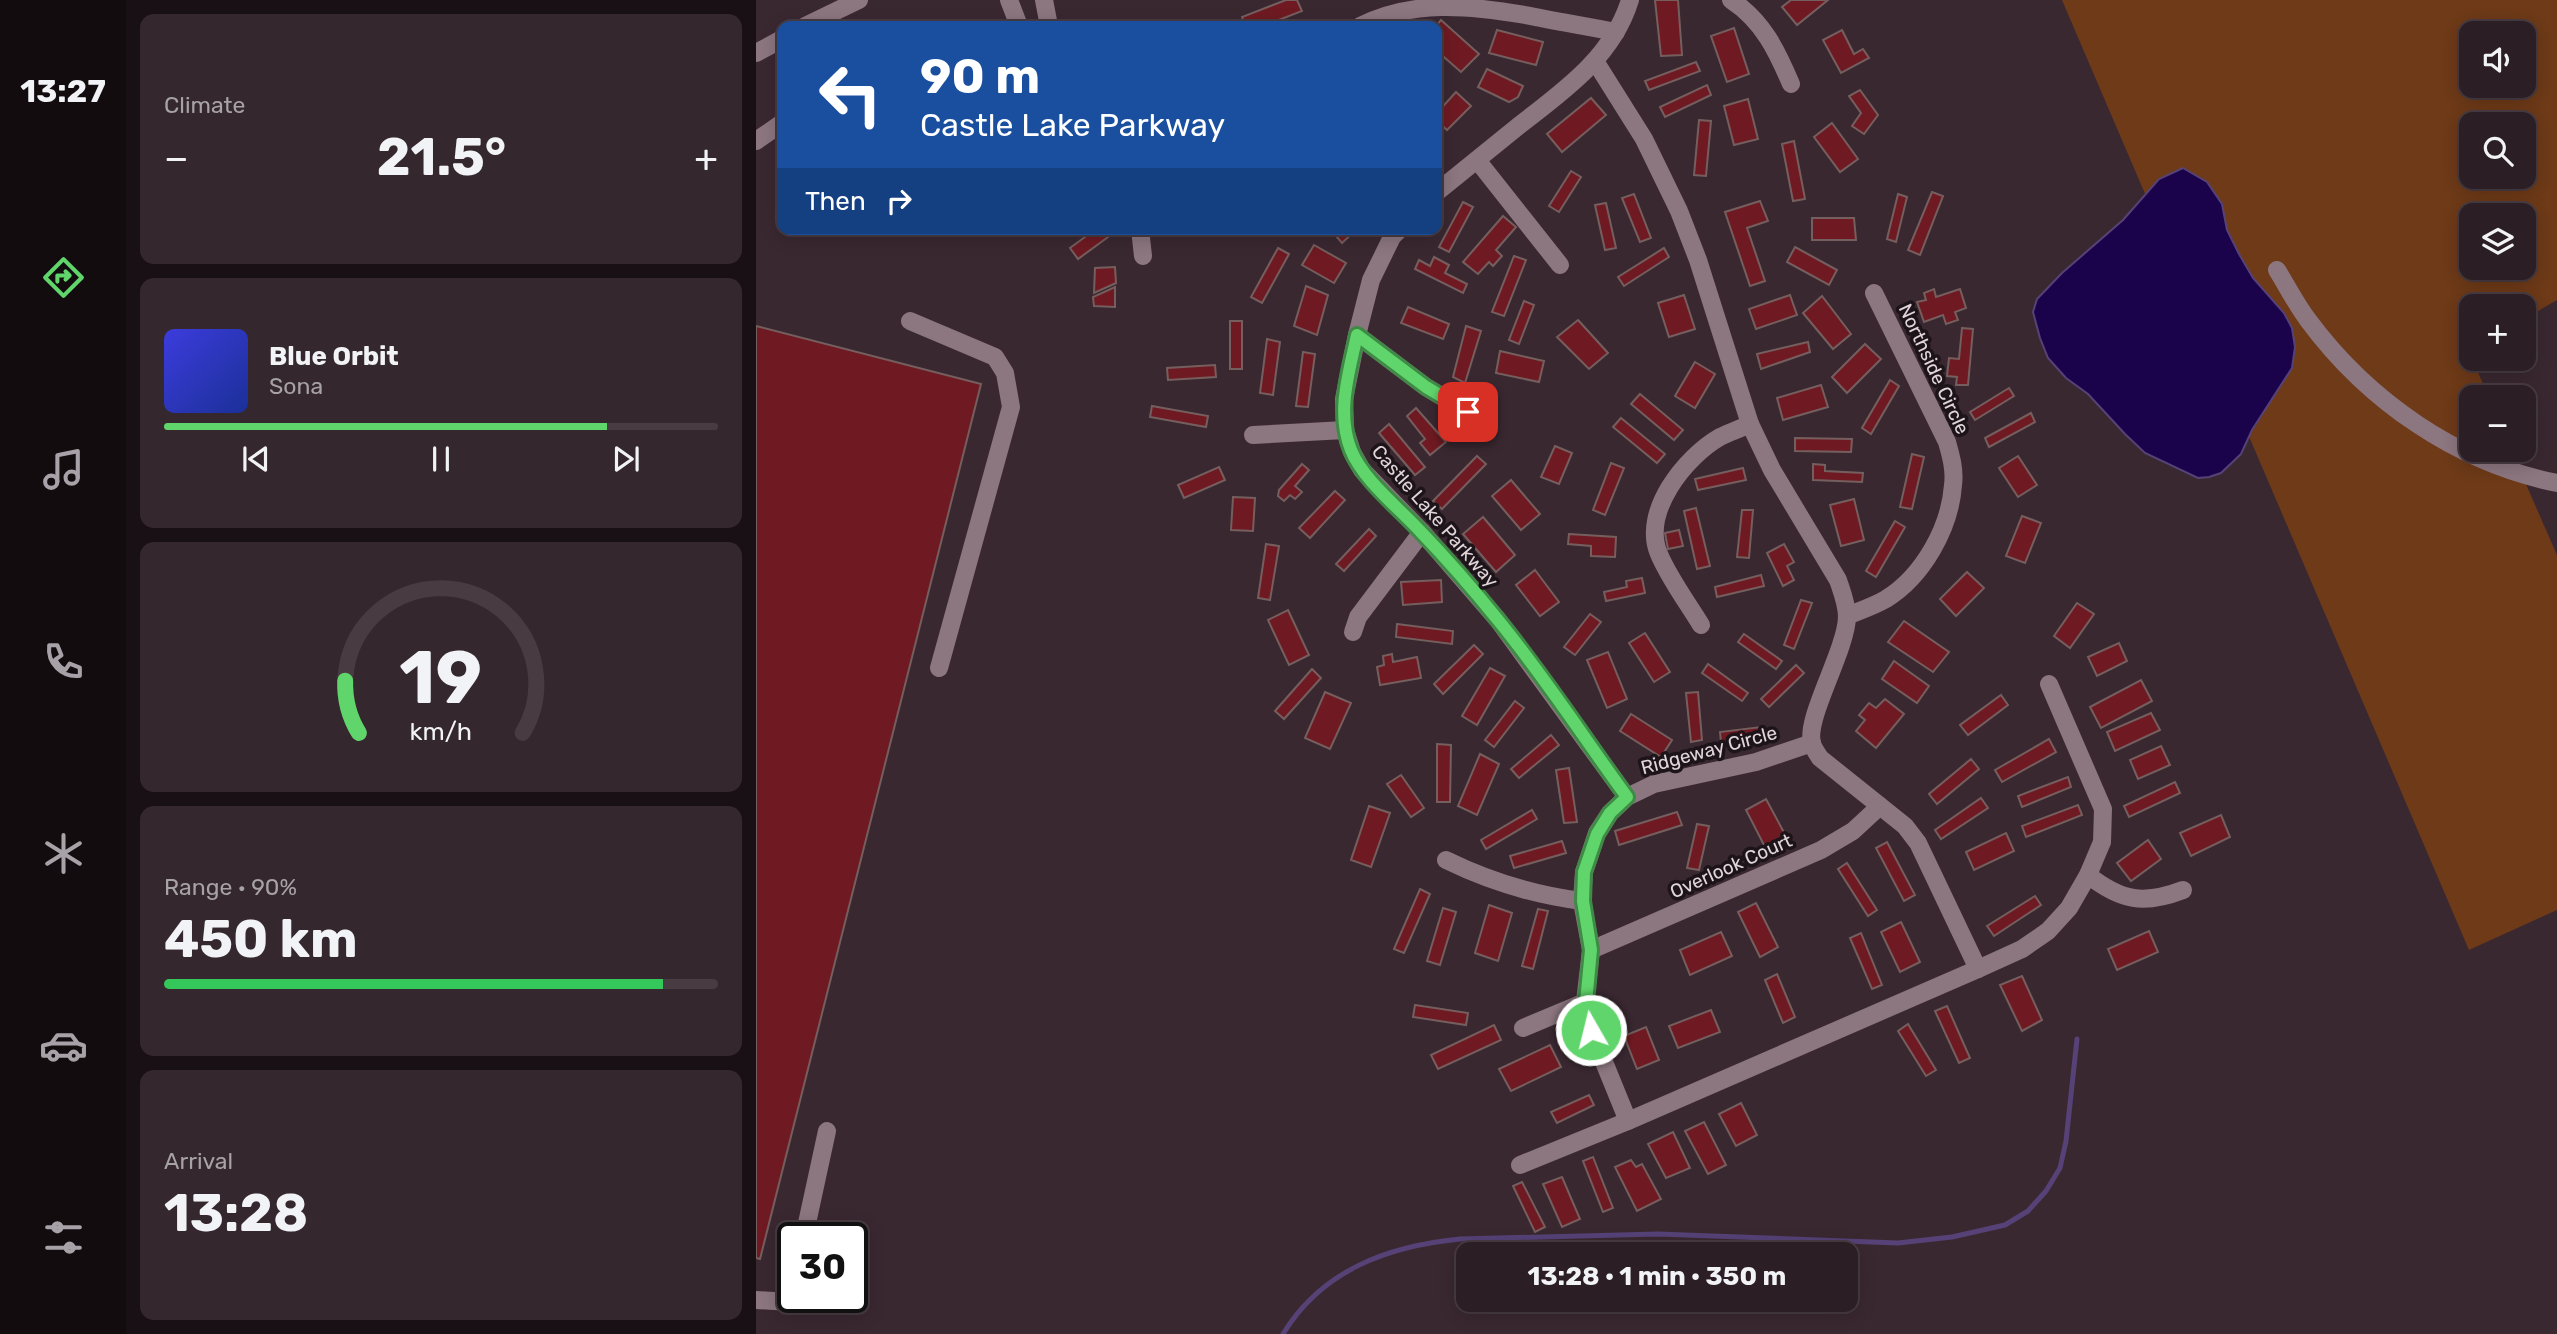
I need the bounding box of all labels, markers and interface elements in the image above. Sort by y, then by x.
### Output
map controls [2459,21,2536,462]
button: sound [2459,21,2536,98]
text: 90 m [920,47,1040,105]
icon: left [805,49,896,140]
text: 13:27 [20,72,106,110]
text: Climate [164,91,245,119]
text: Castle Lake Parkway [920,106,1225,144]
button: search [2459,112,2536,189]
text: 21.5° [377,126,506,188]
text: − [164,135,189,181]
text: + [694,135,718,181]
icon: right [880,182,918,220]
text: Then [805,186,866,217]
button: layers [2459,203,2536,280]
icon: directions [39,253,88,302]
button: + [2459,294,2536,371]
street label: Northside Circle [1894,300,1974,438]
text: Blue Orbit [269,341,399,372]
text: Sona [269,372,323,400]
pin [1438,382,1498,442]
button: − [2459,385,2536,462]
icon: arrive [1449,393,1487,431]
icon: previous [237,440,275,478]
icon: pause [422,440,460,478]
icon: next [607,440,645,478]
street label: Castle Lake Parkway [1367,440,1503,592]
icon: music [39,445,88,494]
text: 19 [400,635,482,721]
icon: phone [39,637,88,686]
text: km/h [410,717,472,746]
street label: Ridgeway Circle [1638,721,1780,779]
icon: climate [39,829,88,878]
street label: Overlook Court [1666,829,1796,903]
text: Range · 90% [164,873,297,901]
text: 450 km [164,908,358,970]
position arrow [1554,993,1628,1067]
icon: car [39,1021,88,1070]
text: Arrival [164,1147,233,1175]
text: 13:28 [164,1182,308,1244]
icon: filters [39,1213,88,1262]
speed limit sign: 30 [777,1222,868,1313]
text: 13:28 · 1 min · 350 m [1528,1261,1786,1292]

